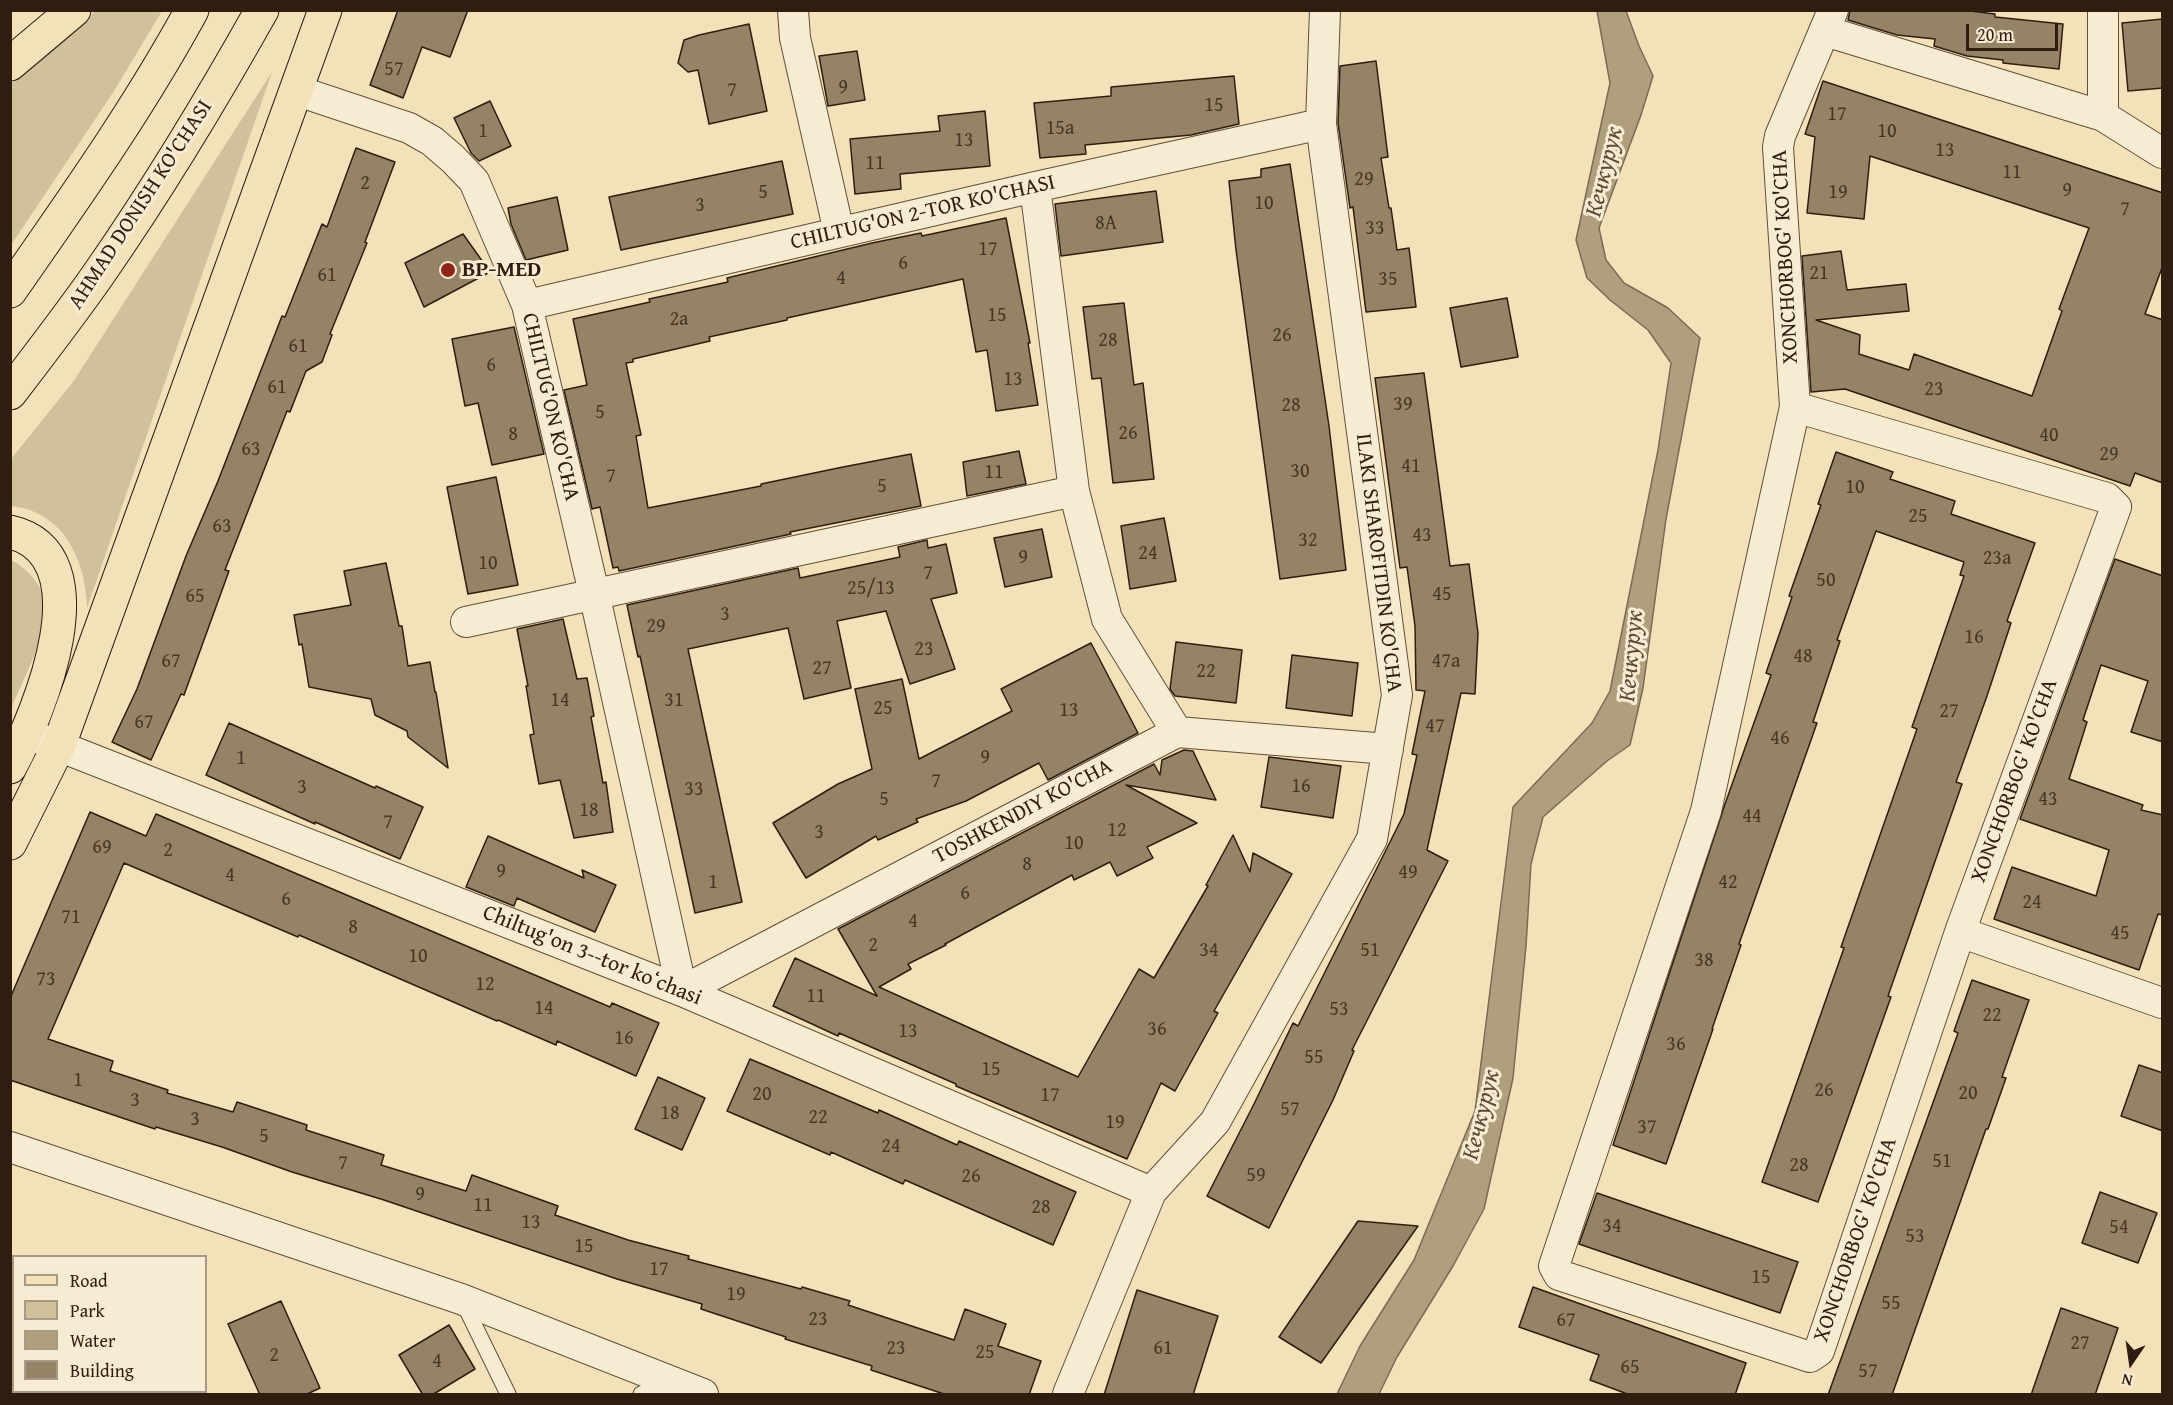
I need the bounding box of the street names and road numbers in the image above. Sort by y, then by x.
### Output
street label: AHMAD DONISH KO'CHASI [63,95,219,315]
street label: XONCHORBOG' KO'CHA [1767,149,1805,365]
street label: CHILTUG'ON 2-TOR KO'CHASI [788,170,1058,256]
street label: CHILTUG'ON KO'CHA [516,310,584,504]
street label: ILAKI SHAROFITDIN KO'CHA [1349,432,1407,694]
street label: XONCHORBOG' KO'CHA [1966,676,2064,886]
street label: TOSHKENDIY KO'CHA [929,754,1117,870]
street label: Chiltug'on 3--tor koʻchasi [479,900,705,1012]
street label: XONCHORBOG' KO'CHA [1809,1134,1903,1346]

